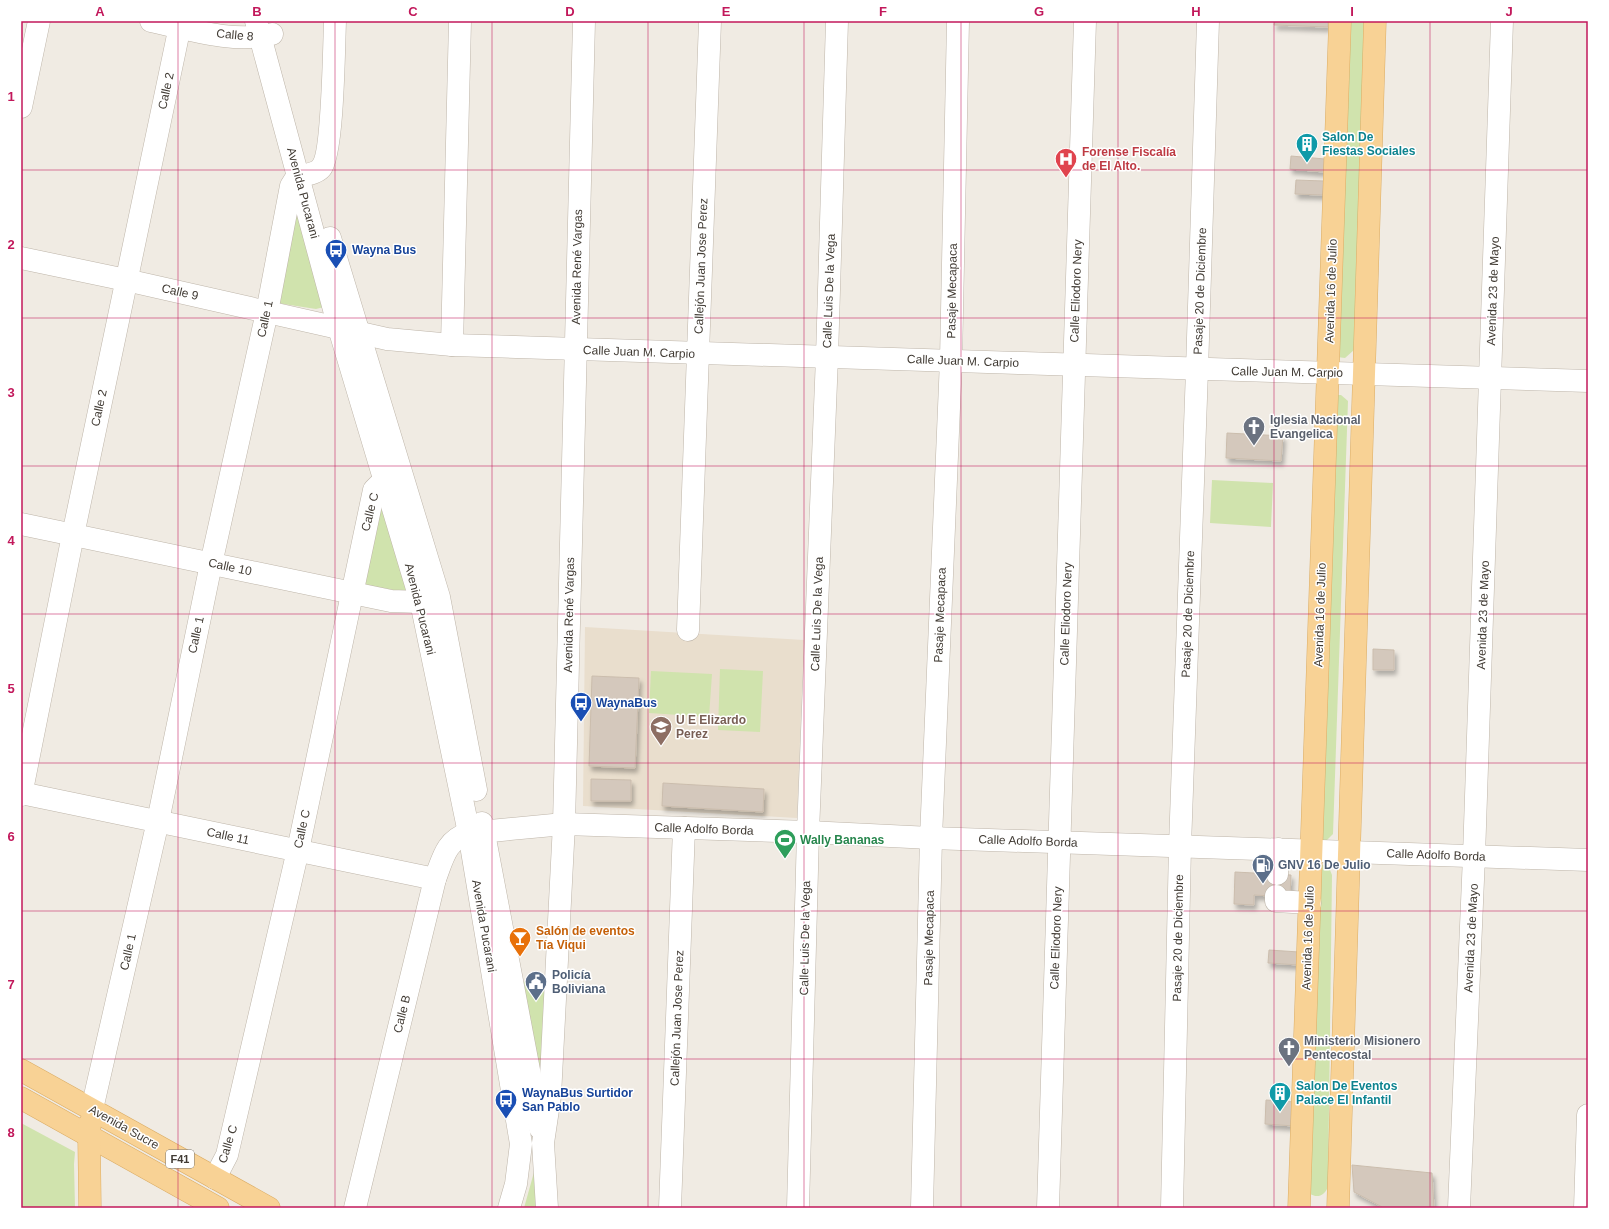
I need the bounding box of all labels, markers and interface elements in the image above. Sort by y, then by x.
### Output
text: A [95,4,105,19]
text: B [252,4,262,19]
text: C [408,4,418,19]
text: D [565,4,575,19]
text: E [722,4,731,19]
text: F [879,4,887,19]
text: G [1034,4,1044,19]
text: H [1191,4,1201,19]
text: I [1350,4,1354,19]
text: J [1505,4,1513,19]
street label: Calle 8 [216,26,255,44]
street label: Calle 2 [155,71,177,111]
text: 1 [7,89,15,104]
place label: Salon De Fiestas Sociales [1322,130,1416,158]
building icon: Salon De Fiestas Sociales [1294,131,1320,164]
place label: Forense Fiscalía de El Alto. [1082,145,1176,173]
street label: Avenida Pucarani [284,146,322,240]
hospital icon: Forense Fiscalía de El Alto. [1053,146,1079,179]
street label: Callejón Juan Jose Perez [692,198,710,334]
street label: Avenida René Vargas [569,209,585,325]
street label: Pasaje 20 de Diciembre [1191,227,1209,355]
street label: Calle Luis De la Vega [820,233,838,349]
street label: Avenida 23 de Mayo [1484,236,1502,346]
text: 2 [7,237,15,252]
bus stop icon: Wayna Bus [323,237,349,270]
street label: Avenida 16 de Julio [1322,238,1340,343]
street label: Calle Eliodoro Nery [1067,239,1085,343]
place label: Wayna Bus [352,243,417,257]
street label: Pasaje Mecapaca [944,243,960,339]
street label: Calle 9 [160,281,200,303]
street label: Calle 1 [254,299,276,339]
street label: Calle Juan M. Carpio [583,343,696,361]
street label: Calle Juan M. Carpio [907,352,1020,370]
street label: Calle Juan M. Carpio [1231,364,1343,380]
text: 3 [7,385,15,400]
street label: Calle 2 [88,388,110,428]
place label: Iglesia Nacional Evangelica [1270,413,1361,441]
church icon: Iglesia Nacional Evangelica [1241,414,1267,447]
street label: Calle C [358,491,382,533]
text: 4 [7,533,15,548]
street label: Pasaje 20 de Diciembre [1179,550,1197,678]
street label: Calle 10 [207,556,253,578]
street label: Calle Luis De la Vega [808,556,826,672]
street label: Avenida René Vargas [561,557,577,673]
street label: Avenida 23 de Mayo [1474,560,1492,670]
street label: Avenida Pucarani [402,562,438,656]
street label: Calle Eliodoro Nery [1057,562,1075,666]
street label: Avenida 16 de Julio [1311,562,1329,667]
street label: Pasaje Mecapaca [931,567,949,663]
street label: Calle 1 [185,615,207,655]
text: 5 [7,681,15,696]
bus stop icon: WaynaBus [568,690,594,723]
place label: WaynaBus [596,696,657,710]
place label: U E Elizardo Perez [676,713,746,741]
school or university icon: U E Elizardo Perez [648,714,674,747]
street label: Calle C [291,808,313,850]
street label: Calle Adolfo Borda [654,820,754,838]
street label: Calle 11 [205,825,251,847]
sports icon: Wally Bananas [772,827,798,860]
text: 6 [7,829,15,844]
street label: Calle Adolfo Borda [978,832,1078,850]
place label: Wally Bananas [800,833,885,847]
street label: Calle Adolfo Borda [1386,846,1486,864]
fuel station icon: GNV 16 De Julio [1250,852,1276,885]
place label: GNV 16 De Julio [1278,858,1371,872]
street label: Pasaje 20 de Diciembre [1170,874,1186,1002]
street label: Avenida Pucarani [469,879,499,973]
street label: Calle Luis De la Vega [797,880,813,995]
street label: Avenida 23 de Mayo [1461,883,1481,993]
street label: Avenida 16 de Julio [1299,885,1317,990]
street label: Calle Eliodoro Nery [1047,886,1065,990]
street label: Pasaje Mecapaca [921,890,937,986]
place label: Salón de eventos Tía Viqui [536,924,635,952]
bar icon: Salón de eventos Tía Viqui [507,925,533,958]
street label: Calle 1 [117,932,139,972]
street label: Callejón Juan Jose Perez [668,950,686,1086]
place label: Policía Boliviana [552,968,606,996]
public building icon: Policía Boliviana [523,969,549,1002]
text: 7 [7,977,15,992]
street label: Calle B [391,994,413,1034]
place label: Ministerio Misionero Pentecostal [1304,1034,1421,1062]
church icon: Ministerio Misionero Pentecostal [1276,1035,1302,1068]
place label: Salon De Eventos Palace El Infantil [1296,1079,1398,1107]
building icon: Salon De Eventos Palace El Infantil [1267,1080,1293,1113]
place label: WaynaBus Surtidor San Pablo [522,1086,633,1114]
bus stop icon: WaynaBus Surtidor San Pablo [493,1087,519,1120]
street label: Avenida Sucre [87,1102,162,1152]
street label: Calle C [216,1123,241,1165]
text: 8 [7,1125,15,1140]
road number: F41 [166,1150,194,1168]

